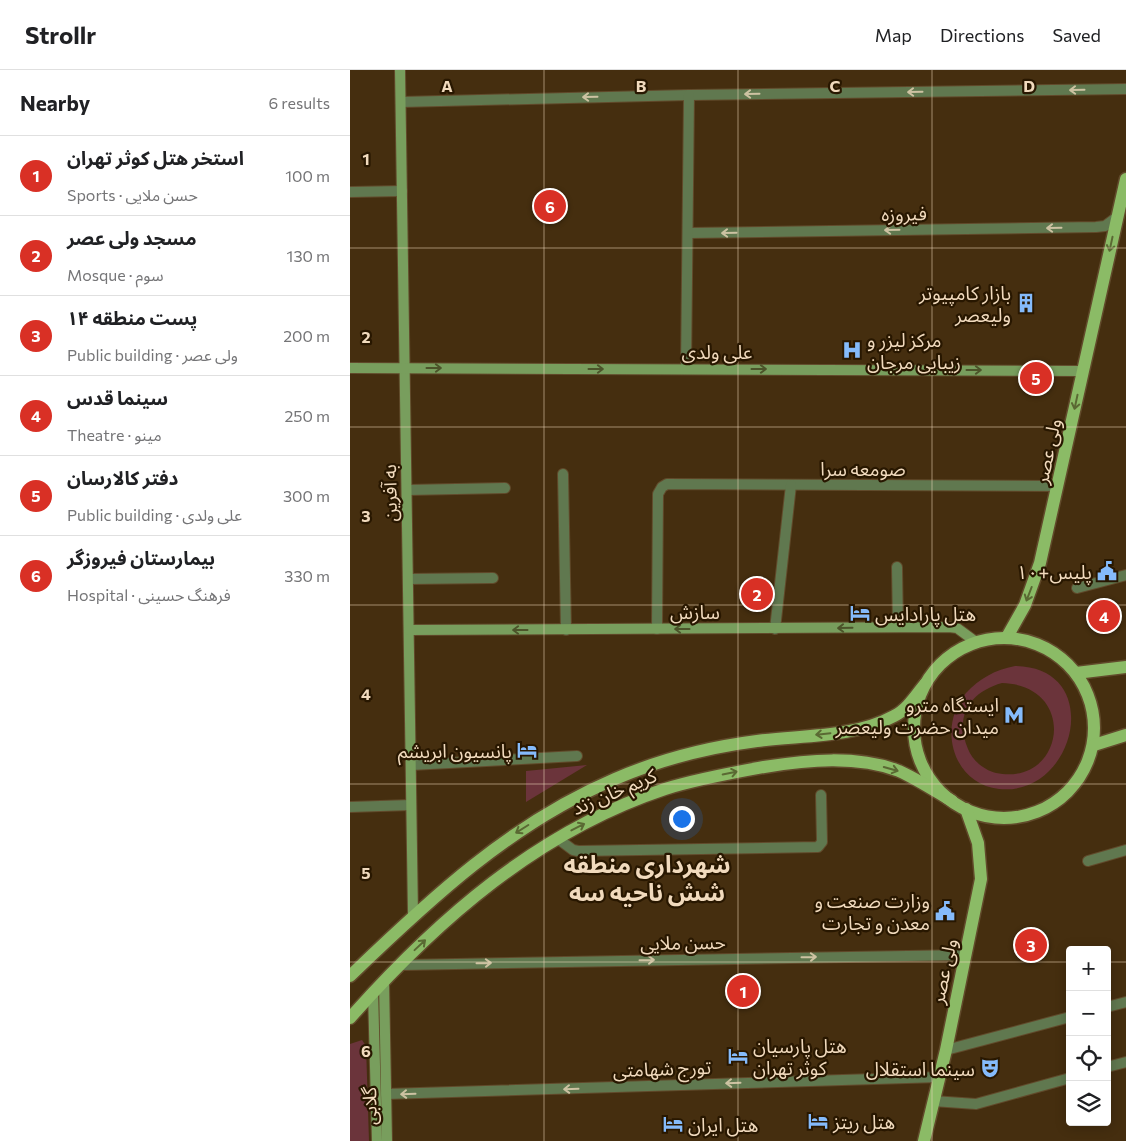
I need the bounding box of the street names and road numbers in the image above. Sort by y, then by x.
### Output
street label: فیروزه [881,201,927,226]
street label: علی ولدی [682,340,752,364]
street label: ولی عصر [1029,416,1066,487]
street label: صومعه سرا [820,457,906,481]
street label: به آفرین [377,464,402,522]
street label: سازش [670,600,720,624]
street label: کریم خان زند [568,762,662,823]
street label: حسن ملایی [640,930,726,955]
street label: ولی عصر [925,936,962,1007]
street label: تورج شهامتی [612,1055,712,1084]
street label: گلابی [357,1085,382,1125]

